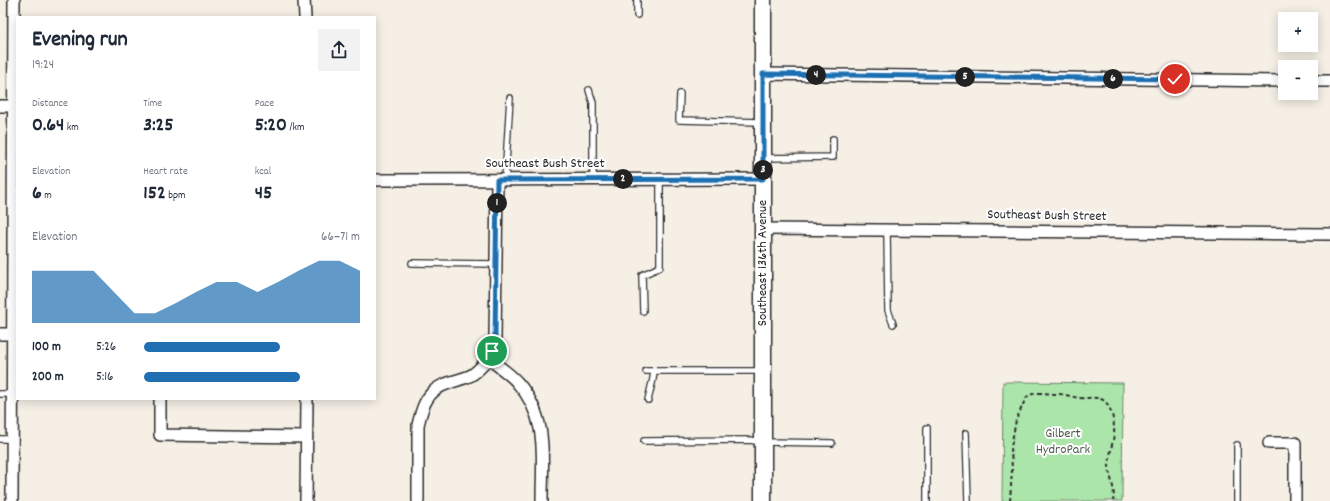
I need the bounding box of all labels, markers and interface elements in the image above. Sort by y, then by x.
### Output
map controls [1278,12,1318,100]
button: + [1278,12,1318,52]
text: Evening run [32,25,128,56]
button: share [318,29,360,71]
text: 19:24 [32,56,54,75]
button: − [1278,60,1318,100]
pin [1158,62,1192,96]
pin: 4 [806,65,826,85]
text: 4 [814,67,818,83]
pin: 5 [955,67,975,87]
icon: check [1164,68,1186,90]
text: 5 [962,69,968,85]
pin: 6 [1103,69,1123,89]
text: 6 [1110,71,1116,87]
text: Distance [32,96,68,112]
text: Time [143,96,162,112]
text: Pace [255,96,274,112]
text: 0.64 [32,112,64,140]
text: 3:25 [143,112,174,140]
text: 5:20 [255,112,287,140]
text: km [64,120,79,136]
text: /km [287,120,305,136]
street label: Southeast Bush Street [485,154,605,174]
pin: 3 [753,160,773,180]
text: 3 [761,162,765,178]
text: Elevation [32,164,70,180]
text: Heart rate [143,164,188,180]
text: kcal [255,164,271,180]
pin: 2 [613,169,633,189]
text: 2 [621,171,625,187]
text: 6 [32,180,42,208]
text: 152 [143,180,166,208]
text: 45 [255,180,272,208]
text: m [42,188,52,204]
text: bpm [166,188,186,204]
pin: 1 [487,193,507,213]
text: 1 [496,195,498,211]
street label: Southeast 136th Avenue [753,200,773,326]
street label: Southeast Bush Street [987,205,1107,227]
text: Elevation [32,228,77,247]
text: 66–71 m [321,228,360,247]
pin [475,334,509,368]
text: 100 m [32,338,61,357]
text: 5:26 [96,338,116,357]
icon: arrive [481,340,503,362]
text: 200 m [32,368,64,387]
text: 5:16 [96,368,113,387]
park label: Gilbert HydroPark [1036,424,1091,460]

